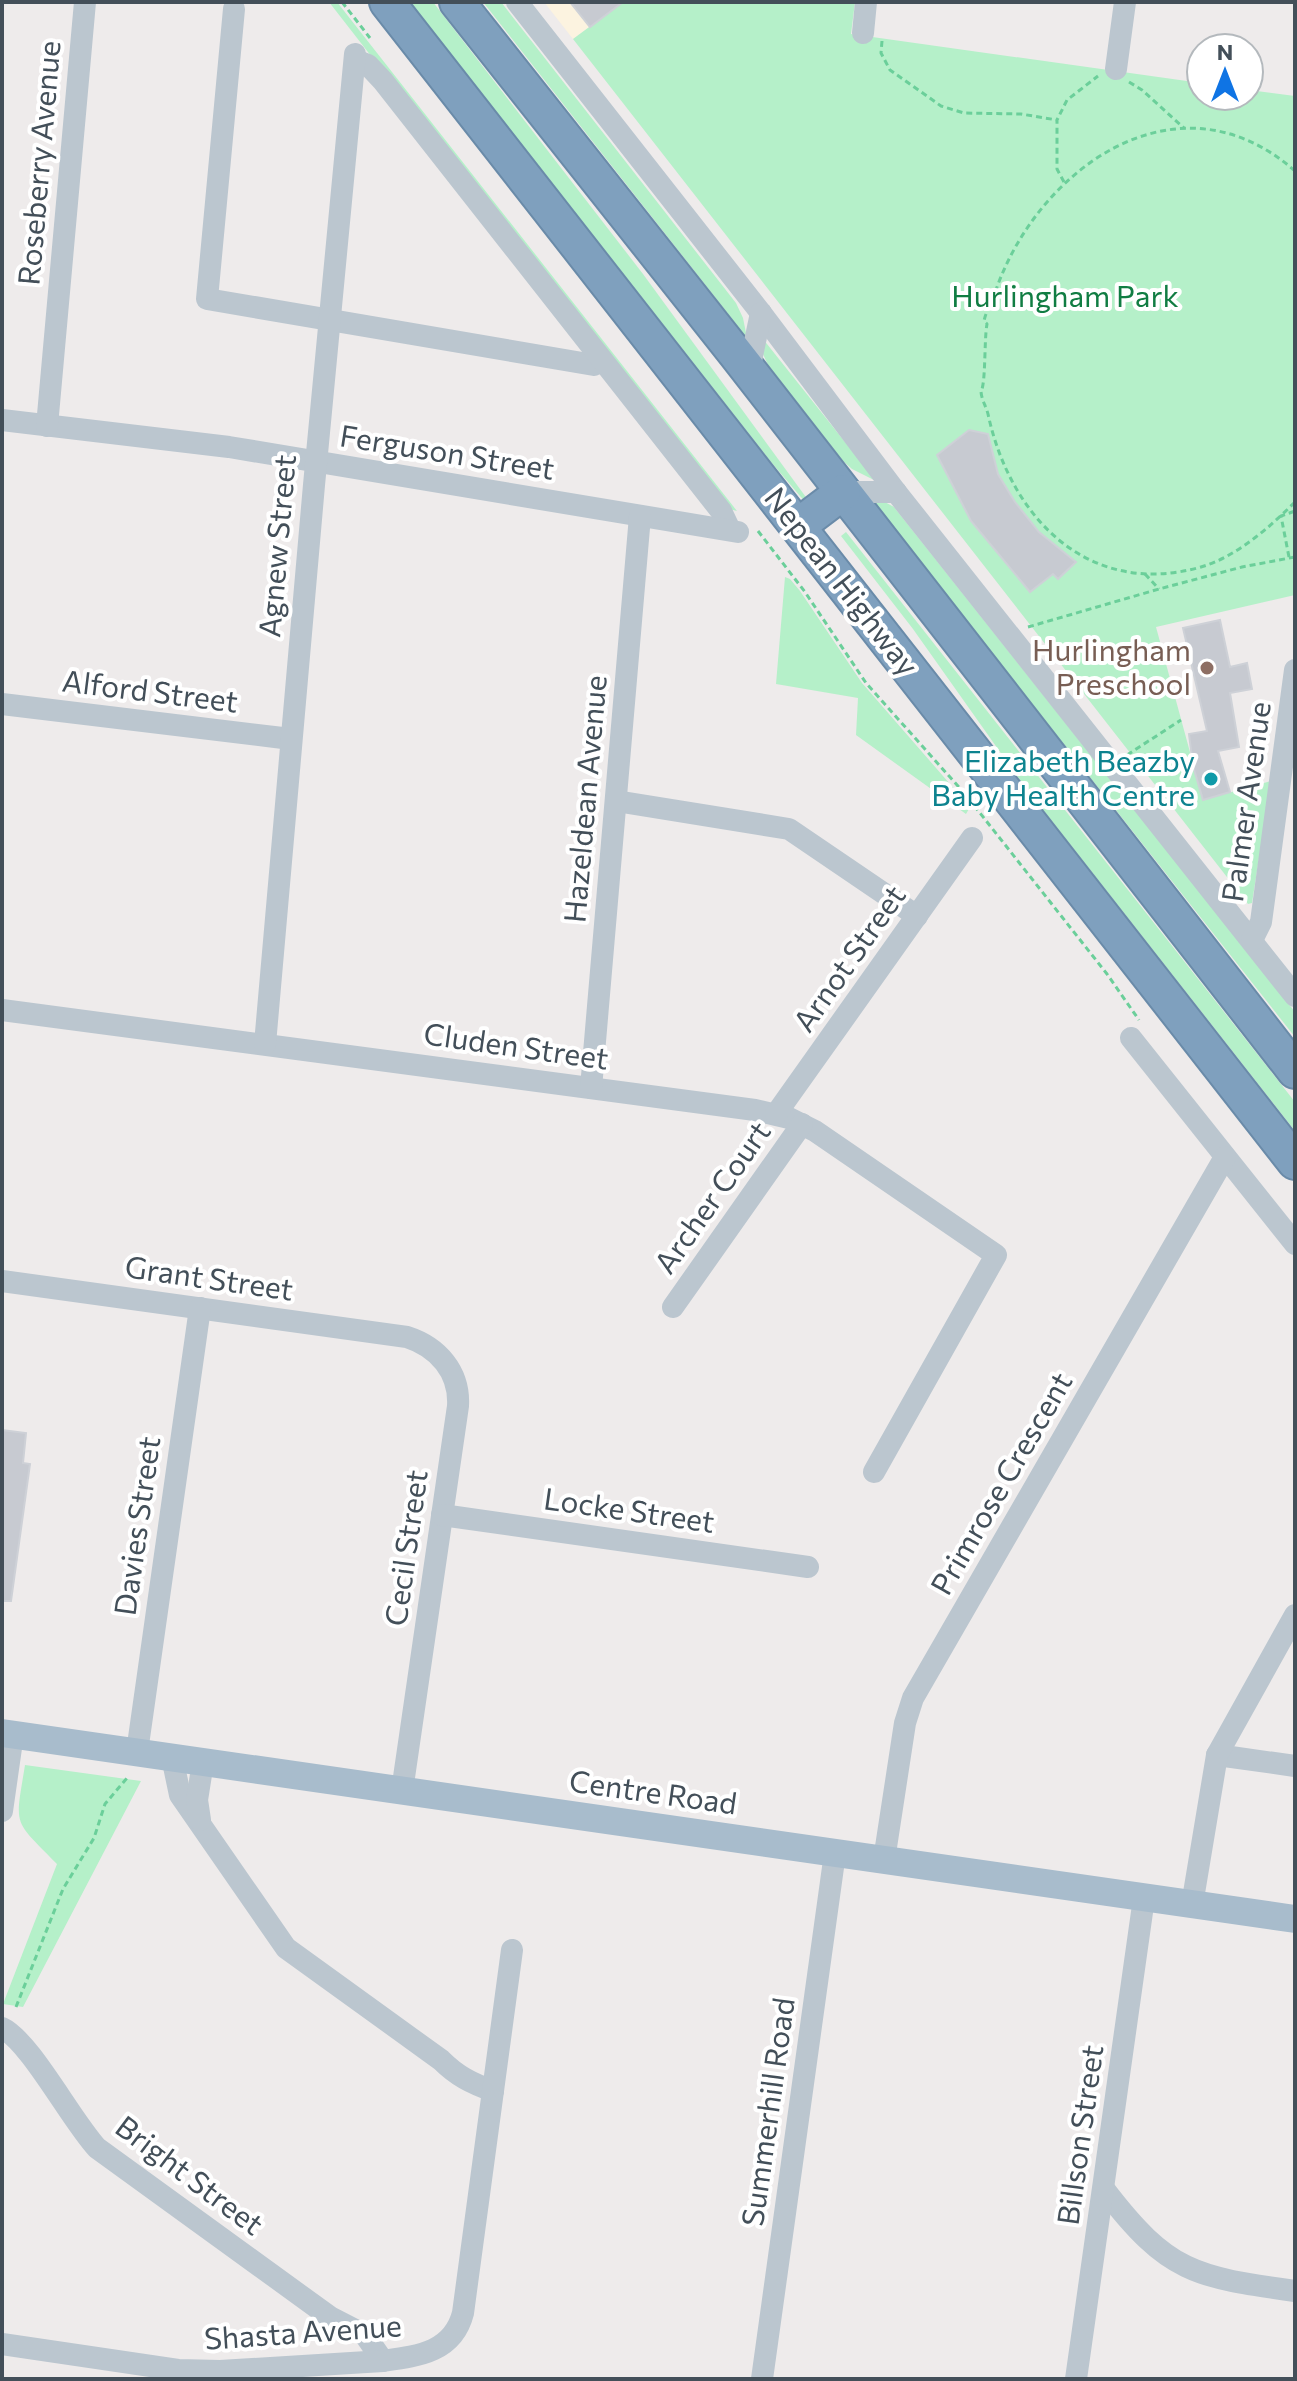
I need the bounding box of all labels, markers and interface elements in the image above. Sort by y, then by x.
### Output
north arrow [1185,32,1265,112]
text: N [1217,38,1233,65]
street label: Roseberry Avenue [8,39,67,286]
park label: Hurlingham Park [951,276,1179,313]
street label: Ferguson Street [337,415,557,486]
street label: Agnew Street [249,453,302,639]
street label: Nepean Highway [758,479,928,682]
place label: Hurlingham Preschool [1032,630,1191,701]
marker: Hurlingham Preschool [1198,659,1216,677]
street label: Alford Street [60,660,240,719]
street label: Hazeldean Avenue [554,674,613,924]
street label: Palmer Avenue [1212,699,1277,904]
place label: Elizabeth Beazby Baby Health Centre [931,741,1195,812]
marker: Elizabeth Beazby Baby Health Centre [1202,770,1220,788]
street label: Arnot Street [784,877,912,1038]
street label: Cluden Street [422,1013,611,1076]
street label: Archer Court [645,1113,777,1280]
street label: Grant Street [123,1246,296,1307]
street label: Primrose Crescent [921,1365,1079,1601]
street label: Davies Street [105,1434,166,1618]
street label: Cecil Street [375,1467,434,1628]
street label: Locke Street [542,1478,717,1539]
street label: Centre Road [567,1760,740,1821]
street label: Summerhill Road [732,1995,801,2228]
street label: Billson Street [1048,2042,1109,2227]
street label: Bright Street [109,2106,272,2242]
street label: Shasta Avenue [203,2305,403,2356]

